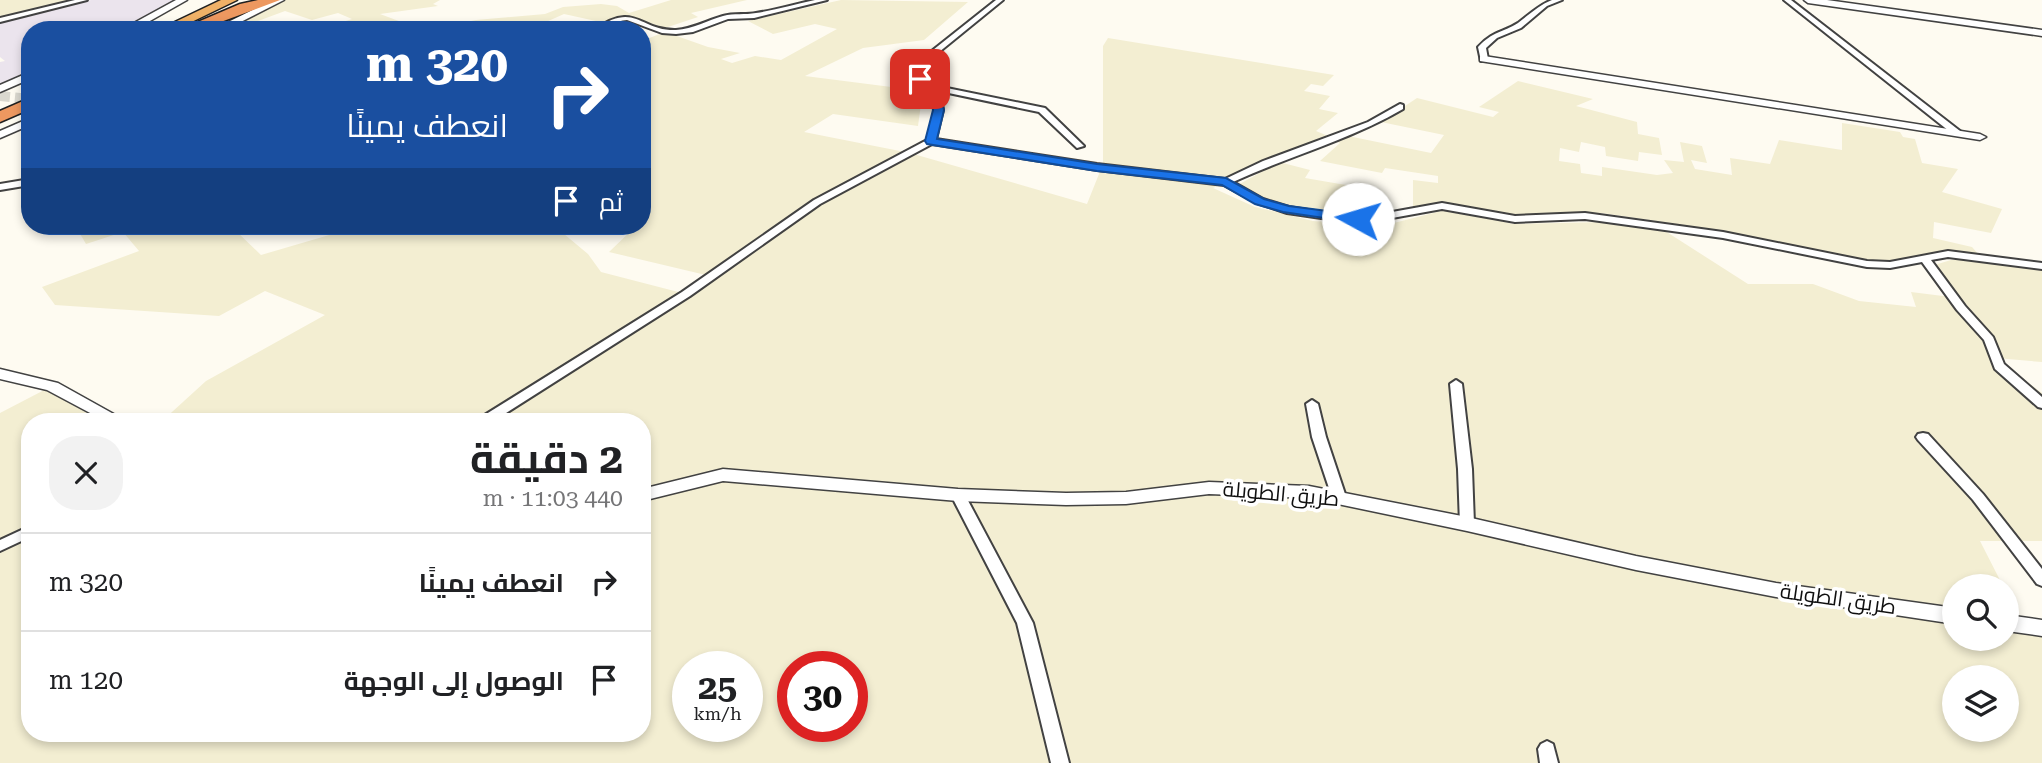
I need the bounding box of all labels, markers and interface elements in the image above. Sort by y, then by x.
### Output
text: 320 m [366,36,508,93]
icon: right [532,49,623,140]
pin [890,49,950,109]
icon: arrive [901,60,939,98]
text: انعطف يمينًا [346,107,508,145]
icon: arrive [547,182,585,220]
position arrow [1321,182,1395,256]
text: ثم [599,187,623,217]
text: 2 دقيقة [470,434,623,483]
button: close [49,436,123,510]
street label: طريق الطويلة [1222,477,1340,512]
text: 440 m · 11:03 [483,485,623,512]
icon: right [585,563,623,601]
text: 320 m [49,567,123,597]
text: انعطف يمينًا [419,568,564,598]
map controls [1942,574,2019,742]
button: search [1942,574,2019,651]
street label: طريق الطويلة [1778,579,1897,620]
speed limit sign: 30 [777,651,868,742]
icon: arrive [585,661,623,699]
text: 120 m [49,665,123,695]
button: layers [1942,665,2019,742]
text: الوصول إلى الوجهة [344,666,564,696]
text: 25 [698,667,737,708]
text: km/h [693,703,742,724]

